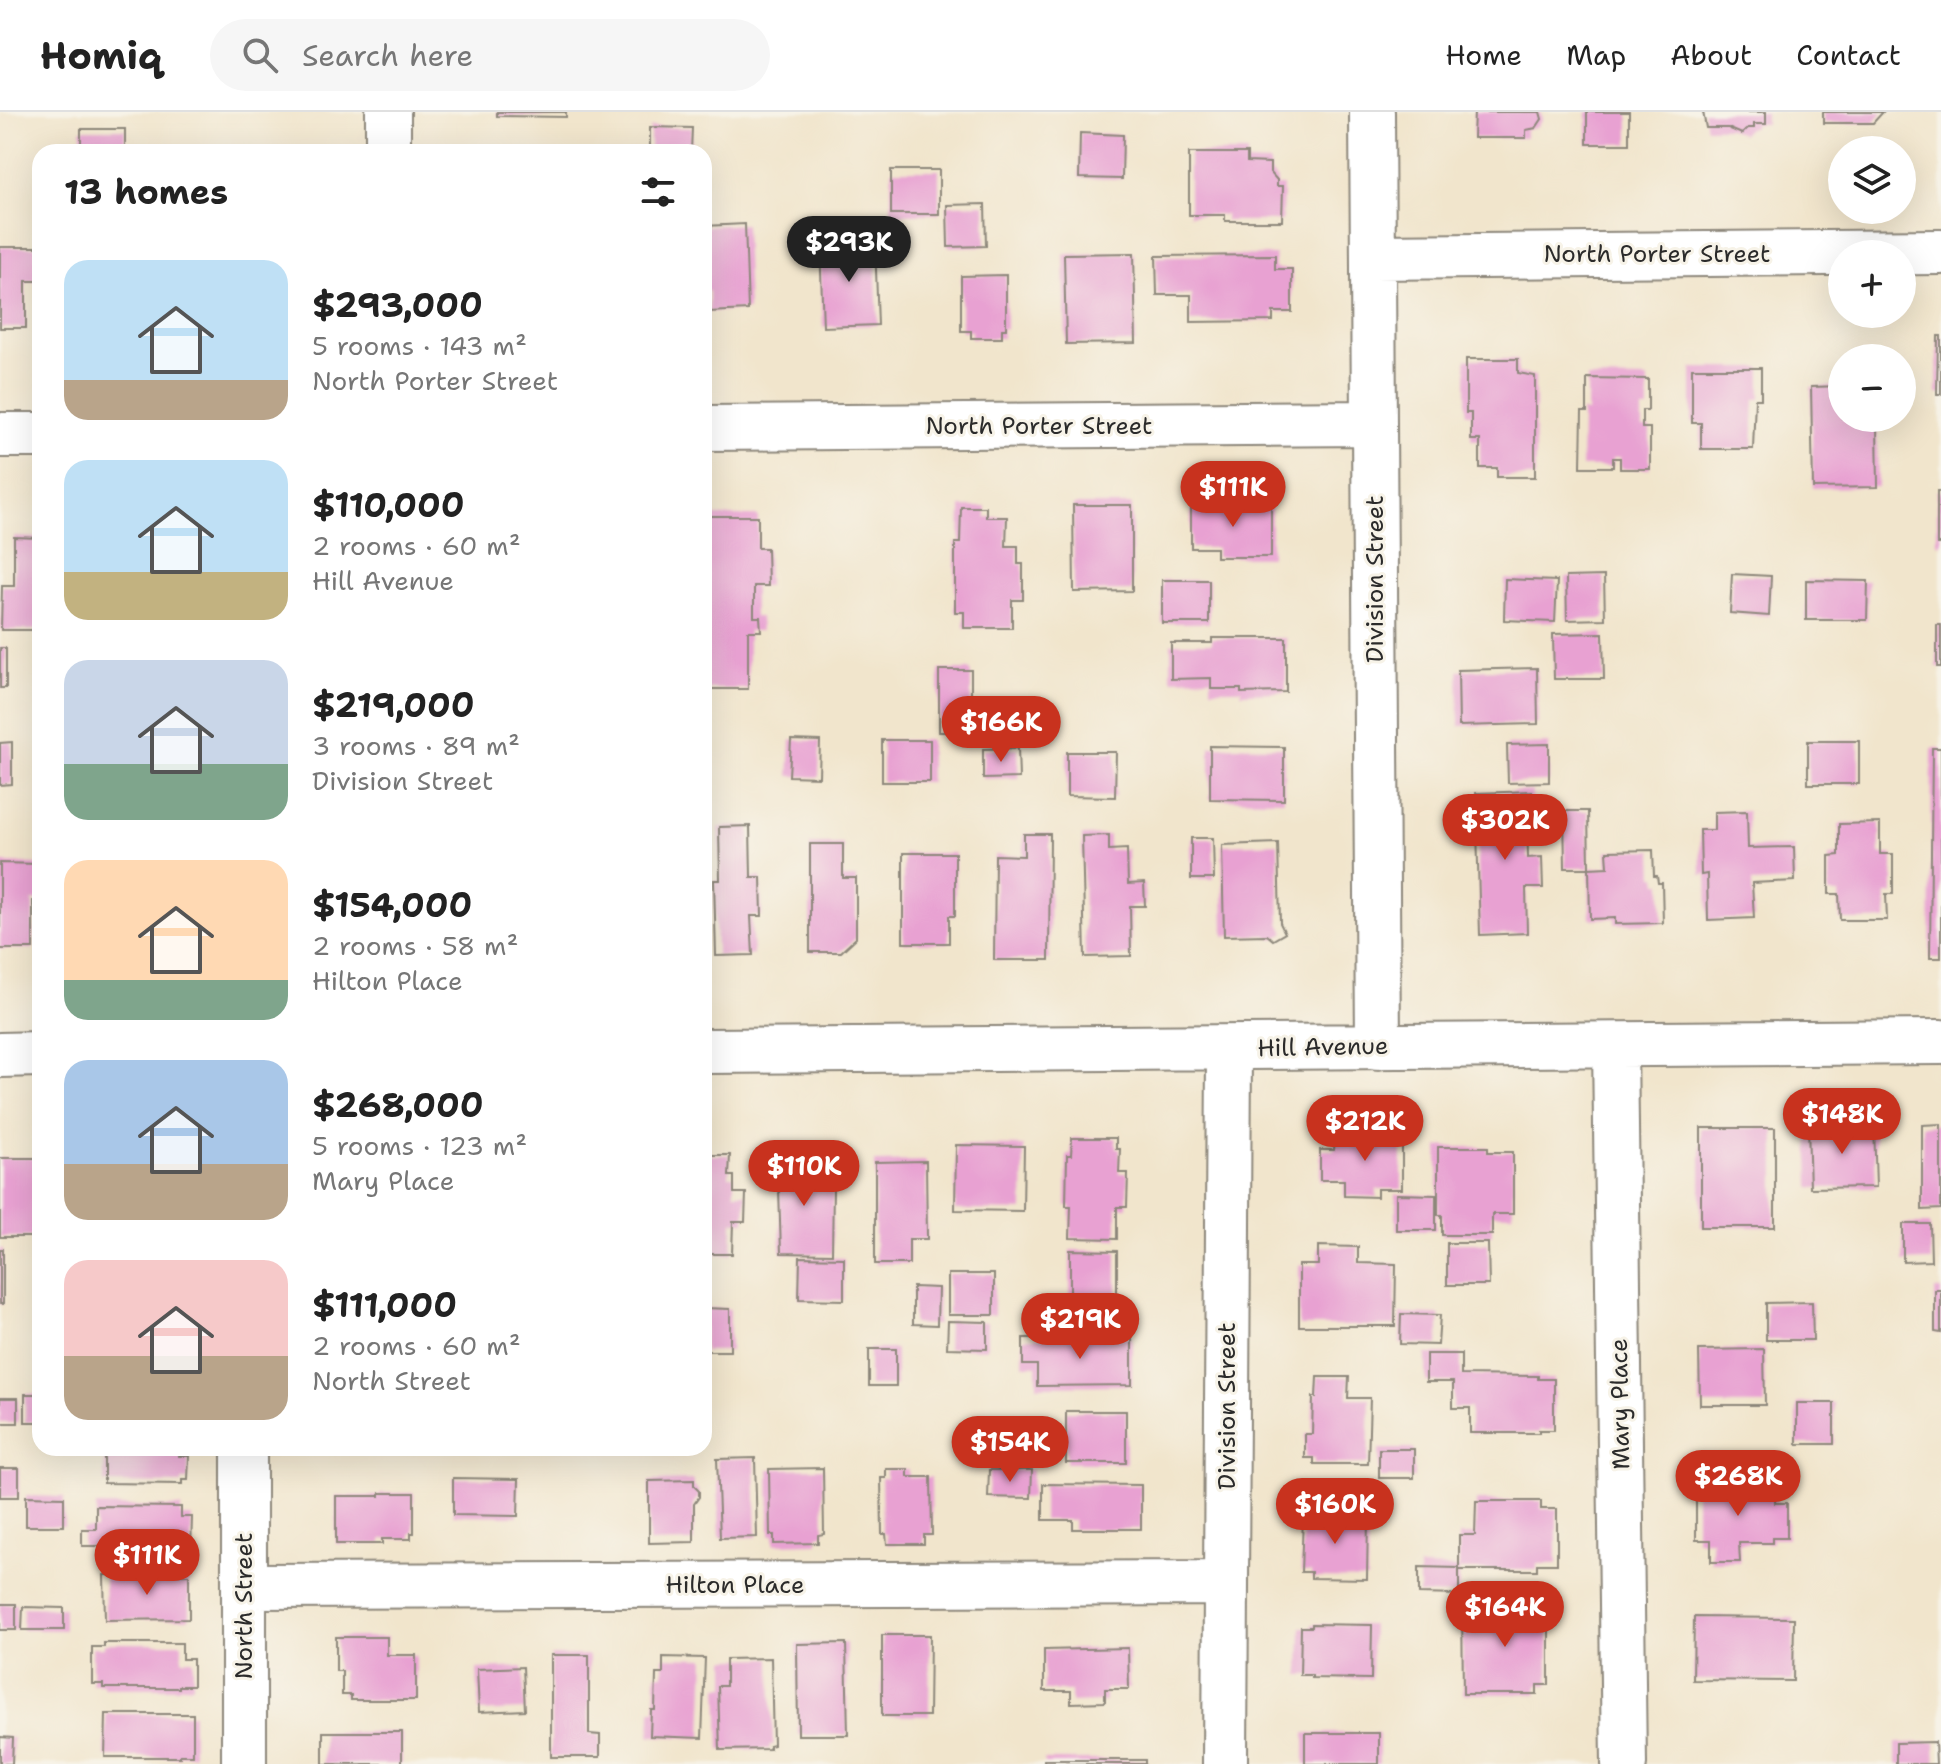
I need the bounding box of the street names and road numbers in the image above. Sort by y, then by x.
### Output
street label: North Porter Street [1543,238,1771,270]
street label: North Porter Street [925,410,1153,442]
street label: Division Street [1359,495,1391,663]
street label: Hill Avenue [1257,1030,1389,1064]
street label: Division Street [1211,1322,1243,1490]
street label: Mary Place [1603,1338,1637,1470]
street label: North Street [228,1533,260,1679]
street label: Hilton Place [665,1569,805,1601]

